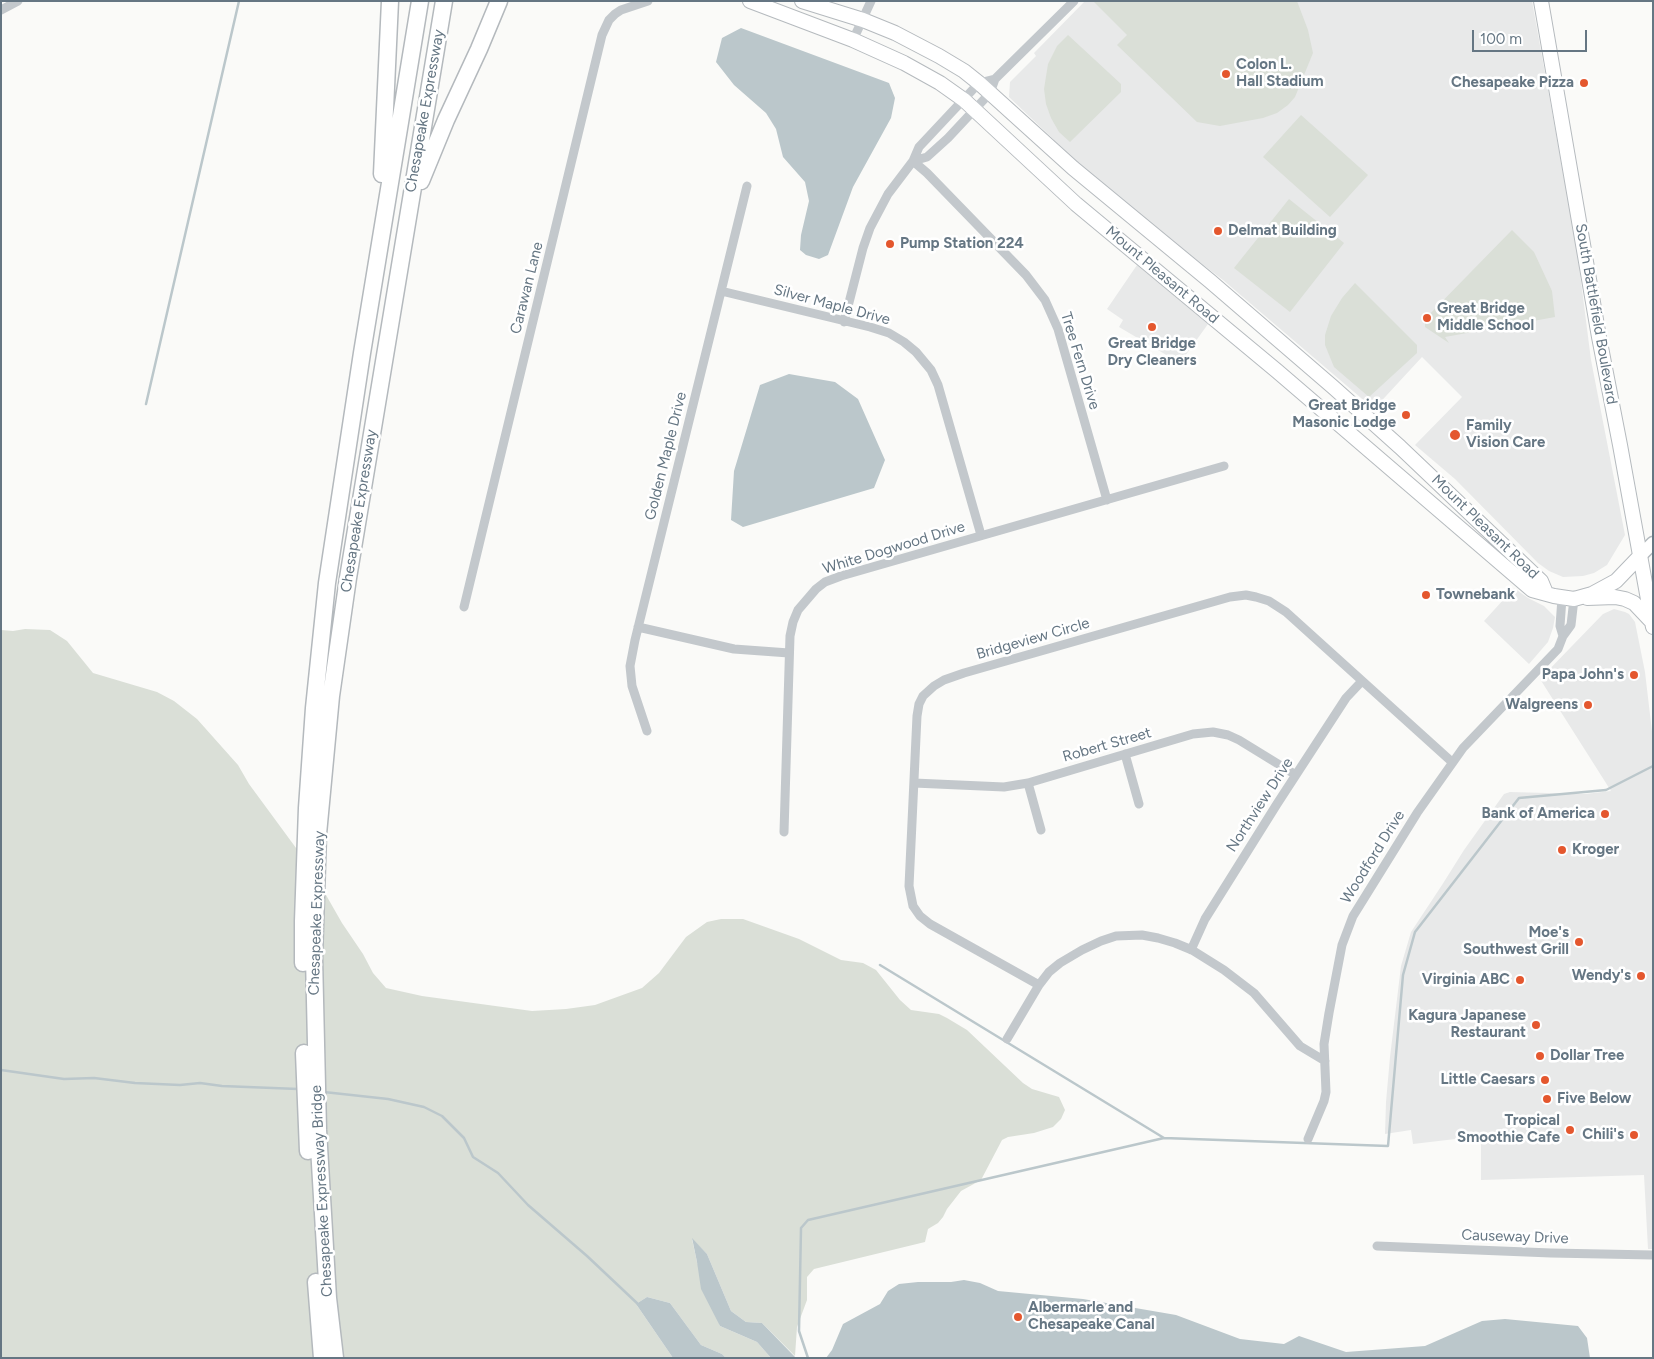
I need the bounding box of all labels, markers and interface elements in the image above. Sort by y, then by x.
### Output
scale bar [1474,20,1589,52]
street label: Chesapeake Expressway [402,28,448,194]
text: 100 m [1480,30,1522,48]
place label: Colon L. Hall Stadium [1236,56,1324,91]
marker: Colon L. Hall Stadium [1220,68,1232,80]
place label: Chesapeake Pizza [1451,74,1574,92]
marker: Chesapeake Pizza [1578,77,1590,89]
street label: Mount Pleasant Road [1102,222,1222,328]
place label: Delmat Building [1228,222,1337,240]
street label: South Battlefield Boulevard [1571,222,1621,406]
marker: Delmat Building [1212,225,1224,237]
place label: Pump Station 224 [900,235,1024,253]
marker: Pump Station 224 [884,238,896,250]
street label: Carawan Lane [507,240,547,336]
street label: Silver Maple Drive [772,281,892,329]
place label: Great Bridge Middle School [1437,300,1534,335]
street label: Tree Fern Drive [1057,310,1103,412]
marker: Great Bridge Middle School [1421,312,1433,324]
marker: Great Bridge Dry Cleaners [1146,321,1158,333]
place label: Great Bridge Dry Cleaners [1108,335,1196,370]
street label: Golden Maple Drive [641,390,691,522]
place label: Great Bridge Masonic Lodge [1292,397,1396,432]
marker: Great Bridge Masonic Lodge [1400,409,1412,421]
place label: Family Vision Care [1466,417,1545,452]
street label: Chesapeake Expressway [337,428,381,594]
marker: Family Vision Care [1448,428,1462,442]
street label: Mount Pleasant Road [1428,471,1542,583]
street label: White Dogwood Drive [821,518,967,578]
place label: Townebank [1436,586,1515,604]
marker: Townebank [1420,589,1432,601]
street label: Bridgeview Circle [974,614,1092,664]
place label: Papa John's [1542,666,1624,684]
marker: Papa John's [1628,669,1640,681]
place label: Walgreens [1505,696,1578,714]
marker: Walgreens [1582,699,1594,711]
street label: Robert Street [1061,724,1153,766]
street label: Northview Drive [1223,755,1297,855]
place label: Bank of America [1482,805,1595,823]
street label: Woodford Drive [1337,807,1409,907]
marker: Bank of America [1599,808,1611,820]
street label: Chesapeake Expressway [305,830,329,996]
place label: Kroger [1572,841,1619,859]
marker: Kroger [1556,844,1568,856]
place label: Moe's Southwest Grill [1463,924,1569,959]
marker: Moe's Southwest Grill [1573,936,1585,948]
place label: Wendy's [1572,967,1631,985]
marker: Wendy's [1635,970,1647,982]
place label: Virginia ABC [1422,971,1510,989]
marker: Virginia ABC [1514,974,1526,986]
place label: Kagura Japanese Restaurant [1408,1007,1526,1042]
marker: Kagura Japanese Restaurant [1530,1019,1542,1031]
place label: Dollar Tree [1550,1047,1624,1065]
marker: Dollar Tree [1534,1050,1546,1062]
place label: Little Caesars [1441,1071,1535,1089]
marker: Little Caesars [1539,1074,1551,1086]
street label: Chesapeake Expressway Bridge [307,1085,337,1297]
place label: Five Below [1557,1090,1631,1108]
marker: Five Below [1541,1093,1553,1105]
place label: Tropical Smoothie Cafe [1457,1112,1560,1147]
marker: Tropical Smoothie Cafe [1564,1124,1576,1136]
place label: Chili's [1582,1126,1624,1144]
marker: Chili's [1628,1129,1640,1141]
street label: Causeway Drive [1461,1226,1569,1248]
place label: Albermarle and Chesapeake Canal [1028,1299,1155,1334]
marker: Albermarle and Chesapeake Canal [1012,1311,1024,1323]

